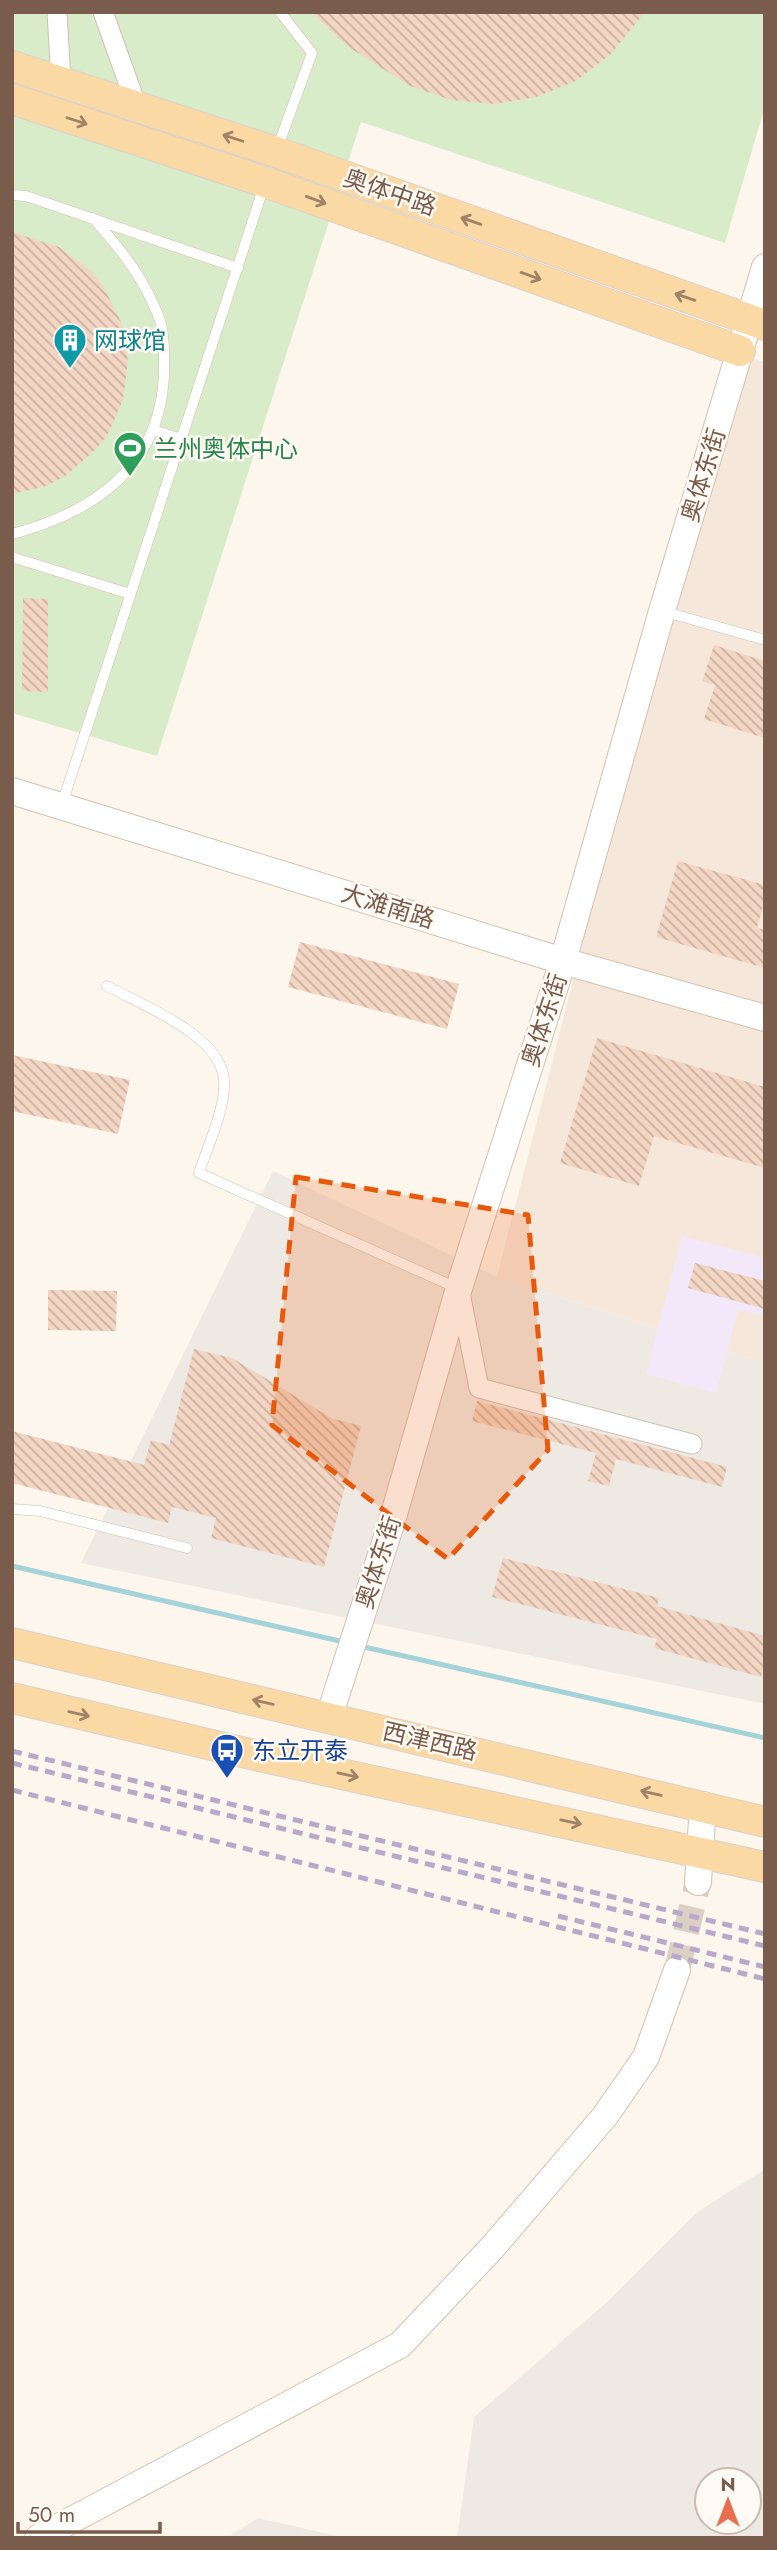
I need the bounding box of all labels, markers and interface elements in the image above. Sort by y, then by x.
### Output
one-way arrow [66,115,88,128]
one-way arrow [222,131,244,143]
street label: 奥体中路 [339,160,441,224]
one-way arrow [305,195,327,207]
one-way arrow [460,214,482,226]
one-way arrow [519,271,541,284]
one-way arrow [675,290,697,302]
building icon: 网球馆 [51,321,89,370]
place label: 网球馆 [94,323,166,358]
street label: 奥体东街 [672,424,734,526]
sports icon: 兰州奥体中心 [111,429,149,478]
place label: 兰州奥体中心 [154,431,298,466]
street label: 大滩南路 [337,875,439,937]
street label: 奥体东街 [513,969,575,1071]
street label: 奥体东街 [347,1511,409,1613]
one-way arrow [252,1695,275,1709]
one-way arrow [67,1707,90,1721]
street label: 西津西路 [379,1713,481,1769]
bus stop icon: 东立开泰 [208,1731,246,1780]
place label: 东立开泰 [252,1733,348,1768]
one-way arrow [336,1768,359,1782]
one-way arrow [640,1785,663,1799]
one-way arrow [559,1816,582,1830]
north arrow [693,2466,763,2536]
text: N [720,2471,736,2498]
scale bar [18,2490,159,2534]
text: 50 m [28,2500,75,2530]

